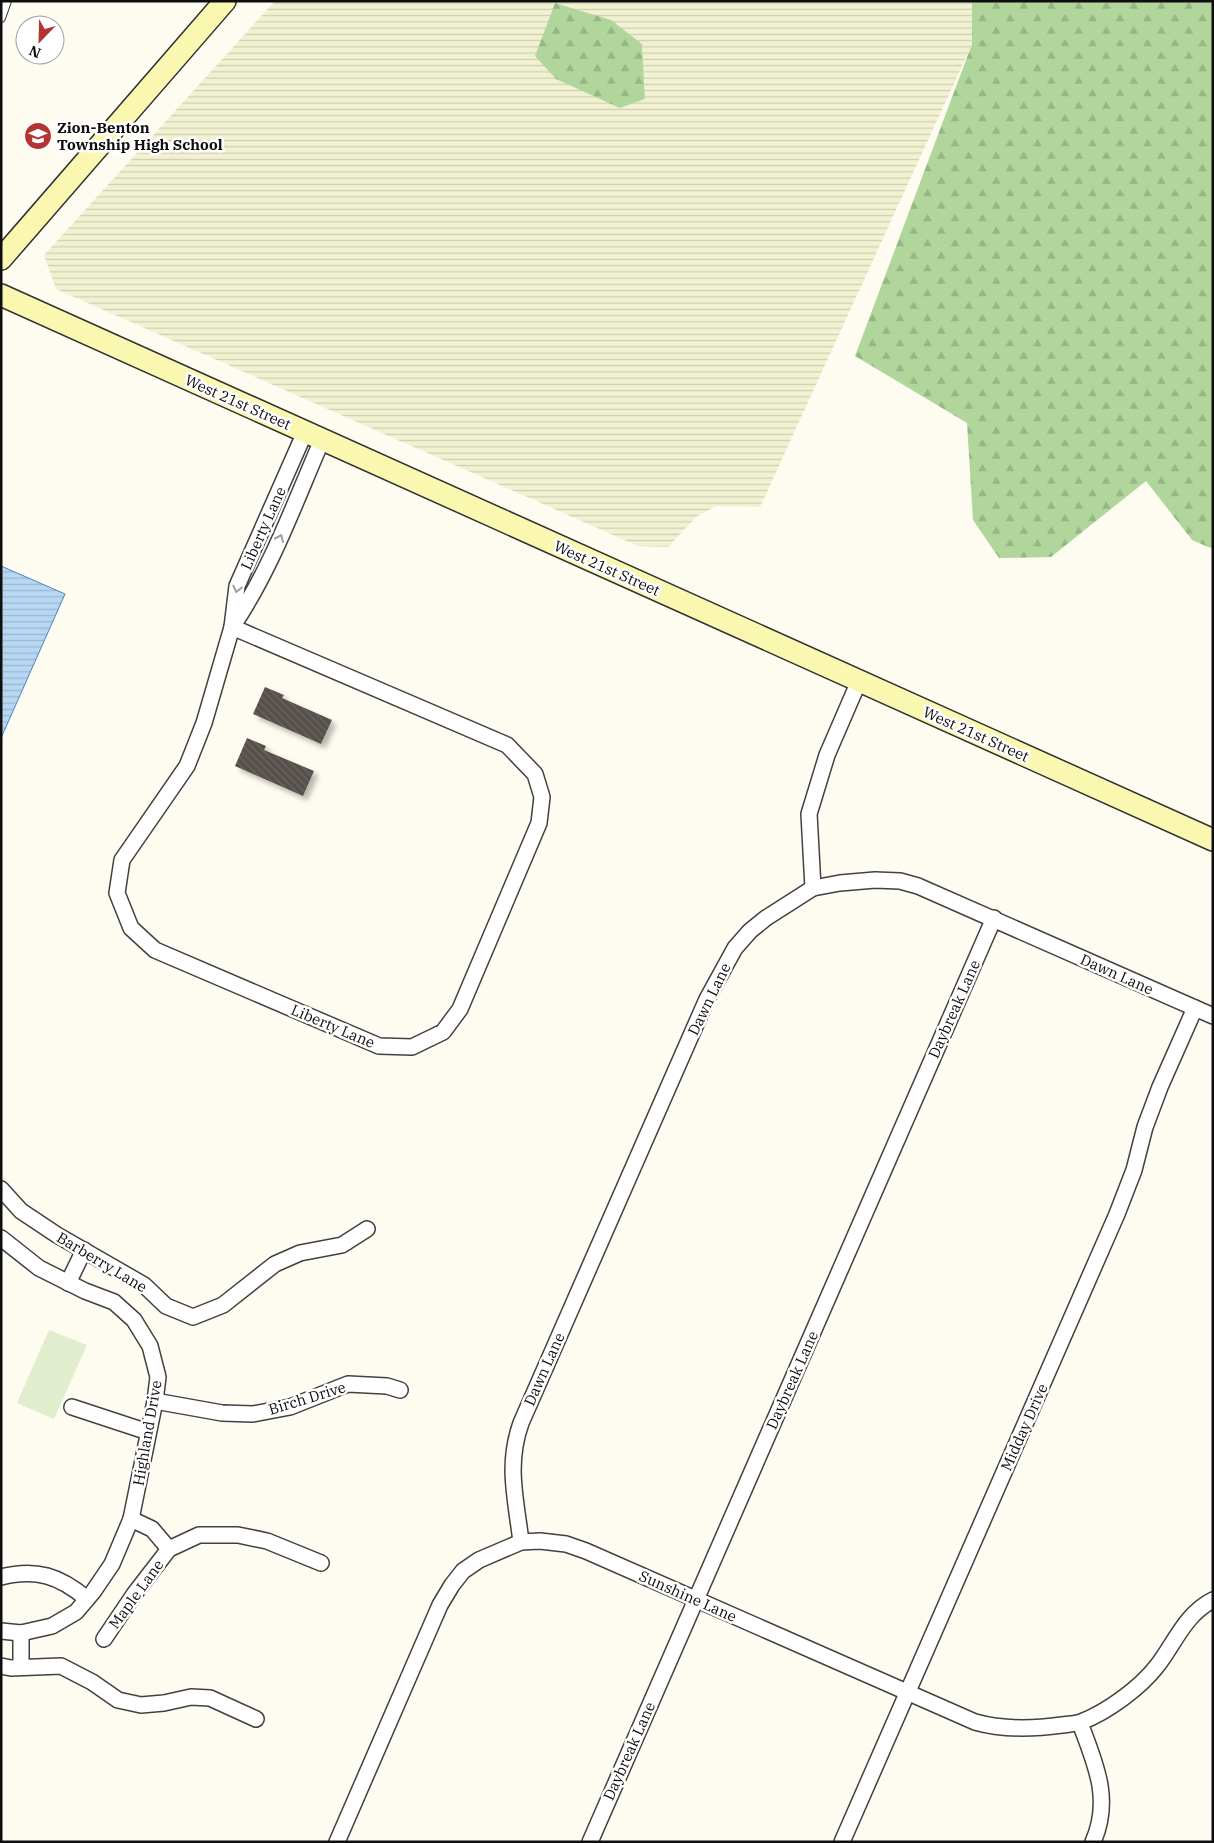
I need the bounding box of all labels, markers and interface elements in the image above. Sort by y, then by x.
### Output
north arrow [15,15,65,65]
text: N [26,42,44,62]
place label: Zion-Benton Township High School [57,118,223,154]
school or university icon: Zion-Benton Township High School [23,121,53,151]
street label: West 21st Street [182,370,294,434]
street label: Liberty Lane [236,483,290,573]
one-way arrow [273,534,284,543]
street label: West 21st Street [551,536,663,600]
one-way arrow [232,585,243,593]
street label: West 21st Street [920,702,1032,766]
street label: Dawn Lane [1077,949,1157,999]
street label: Daybreak Lane [924,957,984,1061]
street label: Dawn Lane [683,960,735,1038]
street label: Liberty Lane [288,1000,378,1052]
street label: Barberry Lane [53,1228,151,1296]
street label: Daybreak Lane [762,1328,822,1432]
street label: Dawn Lane [519,1329,569,1409]
street label: Birch Drive [266,1377,348,1419]
street label: Highland Drive [128,1379,166,1487]
street label: Midday Drive [996,1380,1052,1474]
street label: Maple Lane [104,1556,168,1632]
street label: Sunshine Lane [636,1566,740,1626]
street label: Daybreak Lane [599,1699,659,1803]

